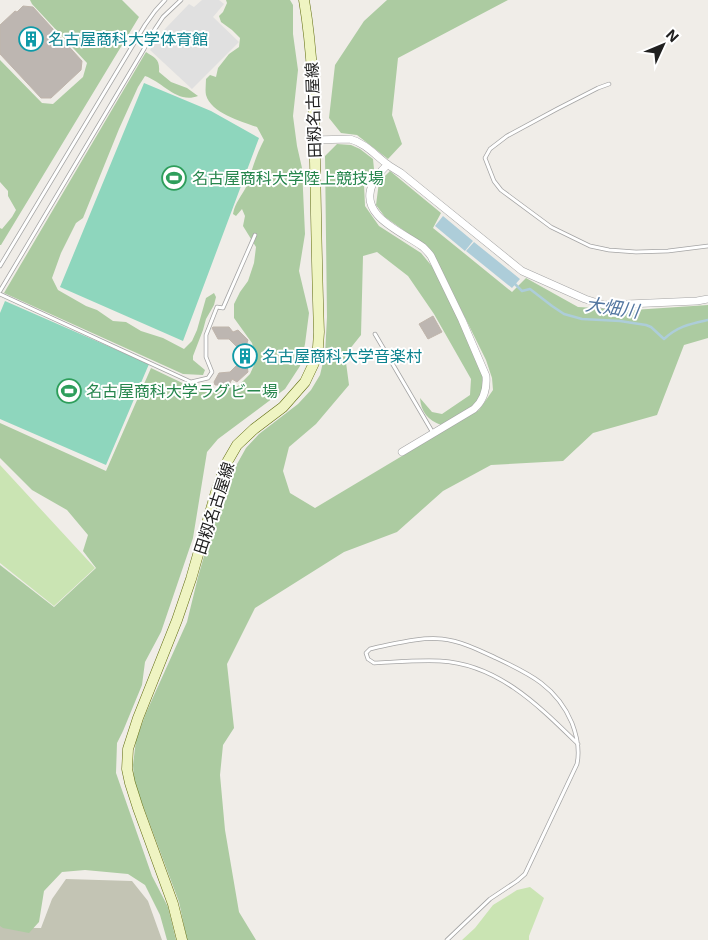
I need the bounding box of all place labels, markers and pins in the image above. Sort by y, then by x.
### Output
building icon: 名古屋商科大学体育館 [18,26,44,52]
place label: 名古屋商科大学体育館 [48,29,208,49]
sports icon: 名古屋商科大学陸上競技場 [161,165,187,191]
place label: 名古屋商科大学陸上競技場 [192,168,384,188]
building icon: 名古屋商科大学音楽村 [232,343,258,369]
place label: 名古屋商科大学音楽村 [262,346,422,366]
sports icon: 名古屋商科大学ラグビー場 [56,378,82,404]
place label: 名古屋商科大学ラグビー場 [86,381,278,401]

